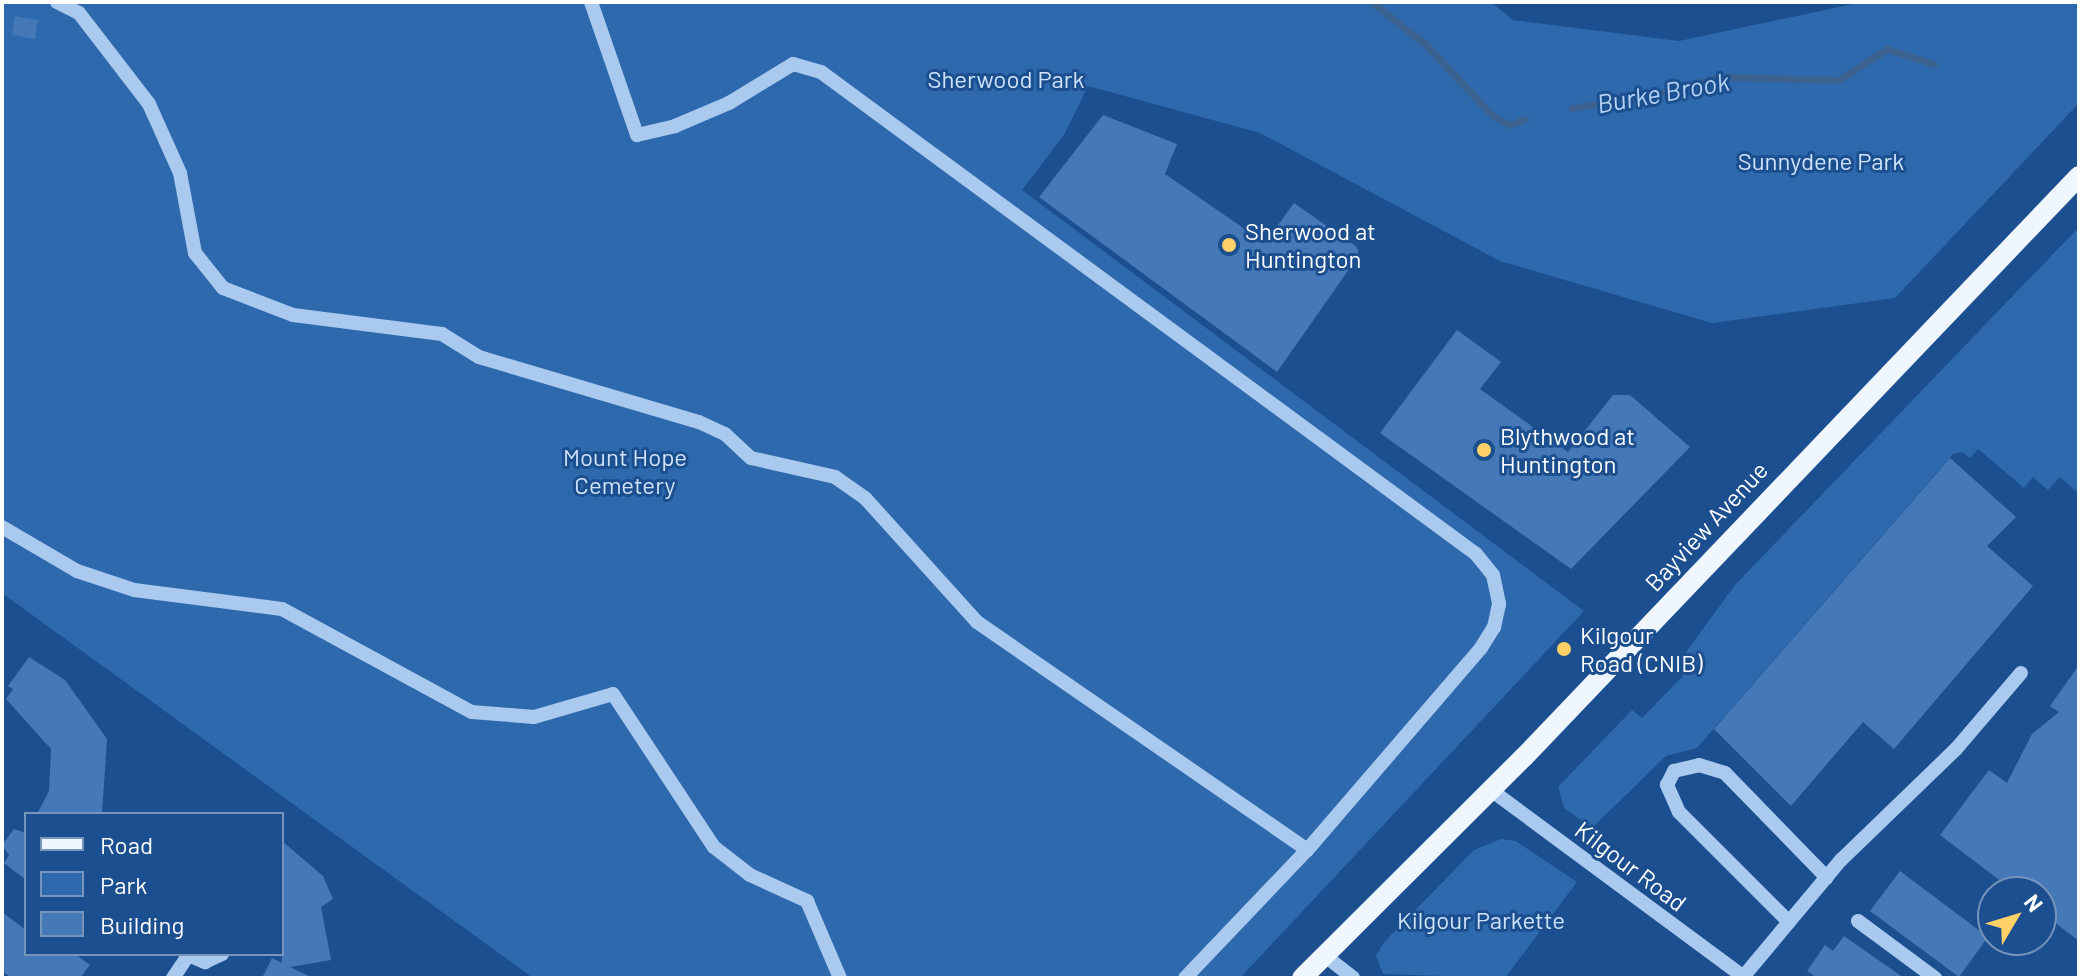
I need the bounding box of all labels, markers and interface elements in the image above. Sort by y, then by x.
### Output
park label: Sherwood Park [927,65,1085,93]
water label: Burke Brook [1594,65,1732,119]
park label: Sunnydene Park [1738,147,1904,175]
place label: Sherwood at Huntington [1245,217,1376,273]
marker: Sherwood at Huntington [1220,236,1238,254]
place label: Blythwood at Huntington [1500,422,1635,478]
marker: Blythwood at Huntington [1475,441,1493,459]
park label: Mount Hope Cemetery [563,443,687,499]
street label: Bayview Avenue [1639,455,1773,597]
place label: Kilgour Road (CNIB) [1580,621,1702,677]
marker: Kilgour Road (CNIB) [1555,640,1573,658]
legend [24,812,284,956]
street label: Kilgour Road [1570,815,1692,917]
text: Road [100,830,153,859]
text: Park [100,870,147,899]
north arrow [1977,876,2057,956]
text: N [2020,889,2049,916]
park label: Kilgour Parkette [1397,906,1565,934]
text: Building [100,910,184,939]

